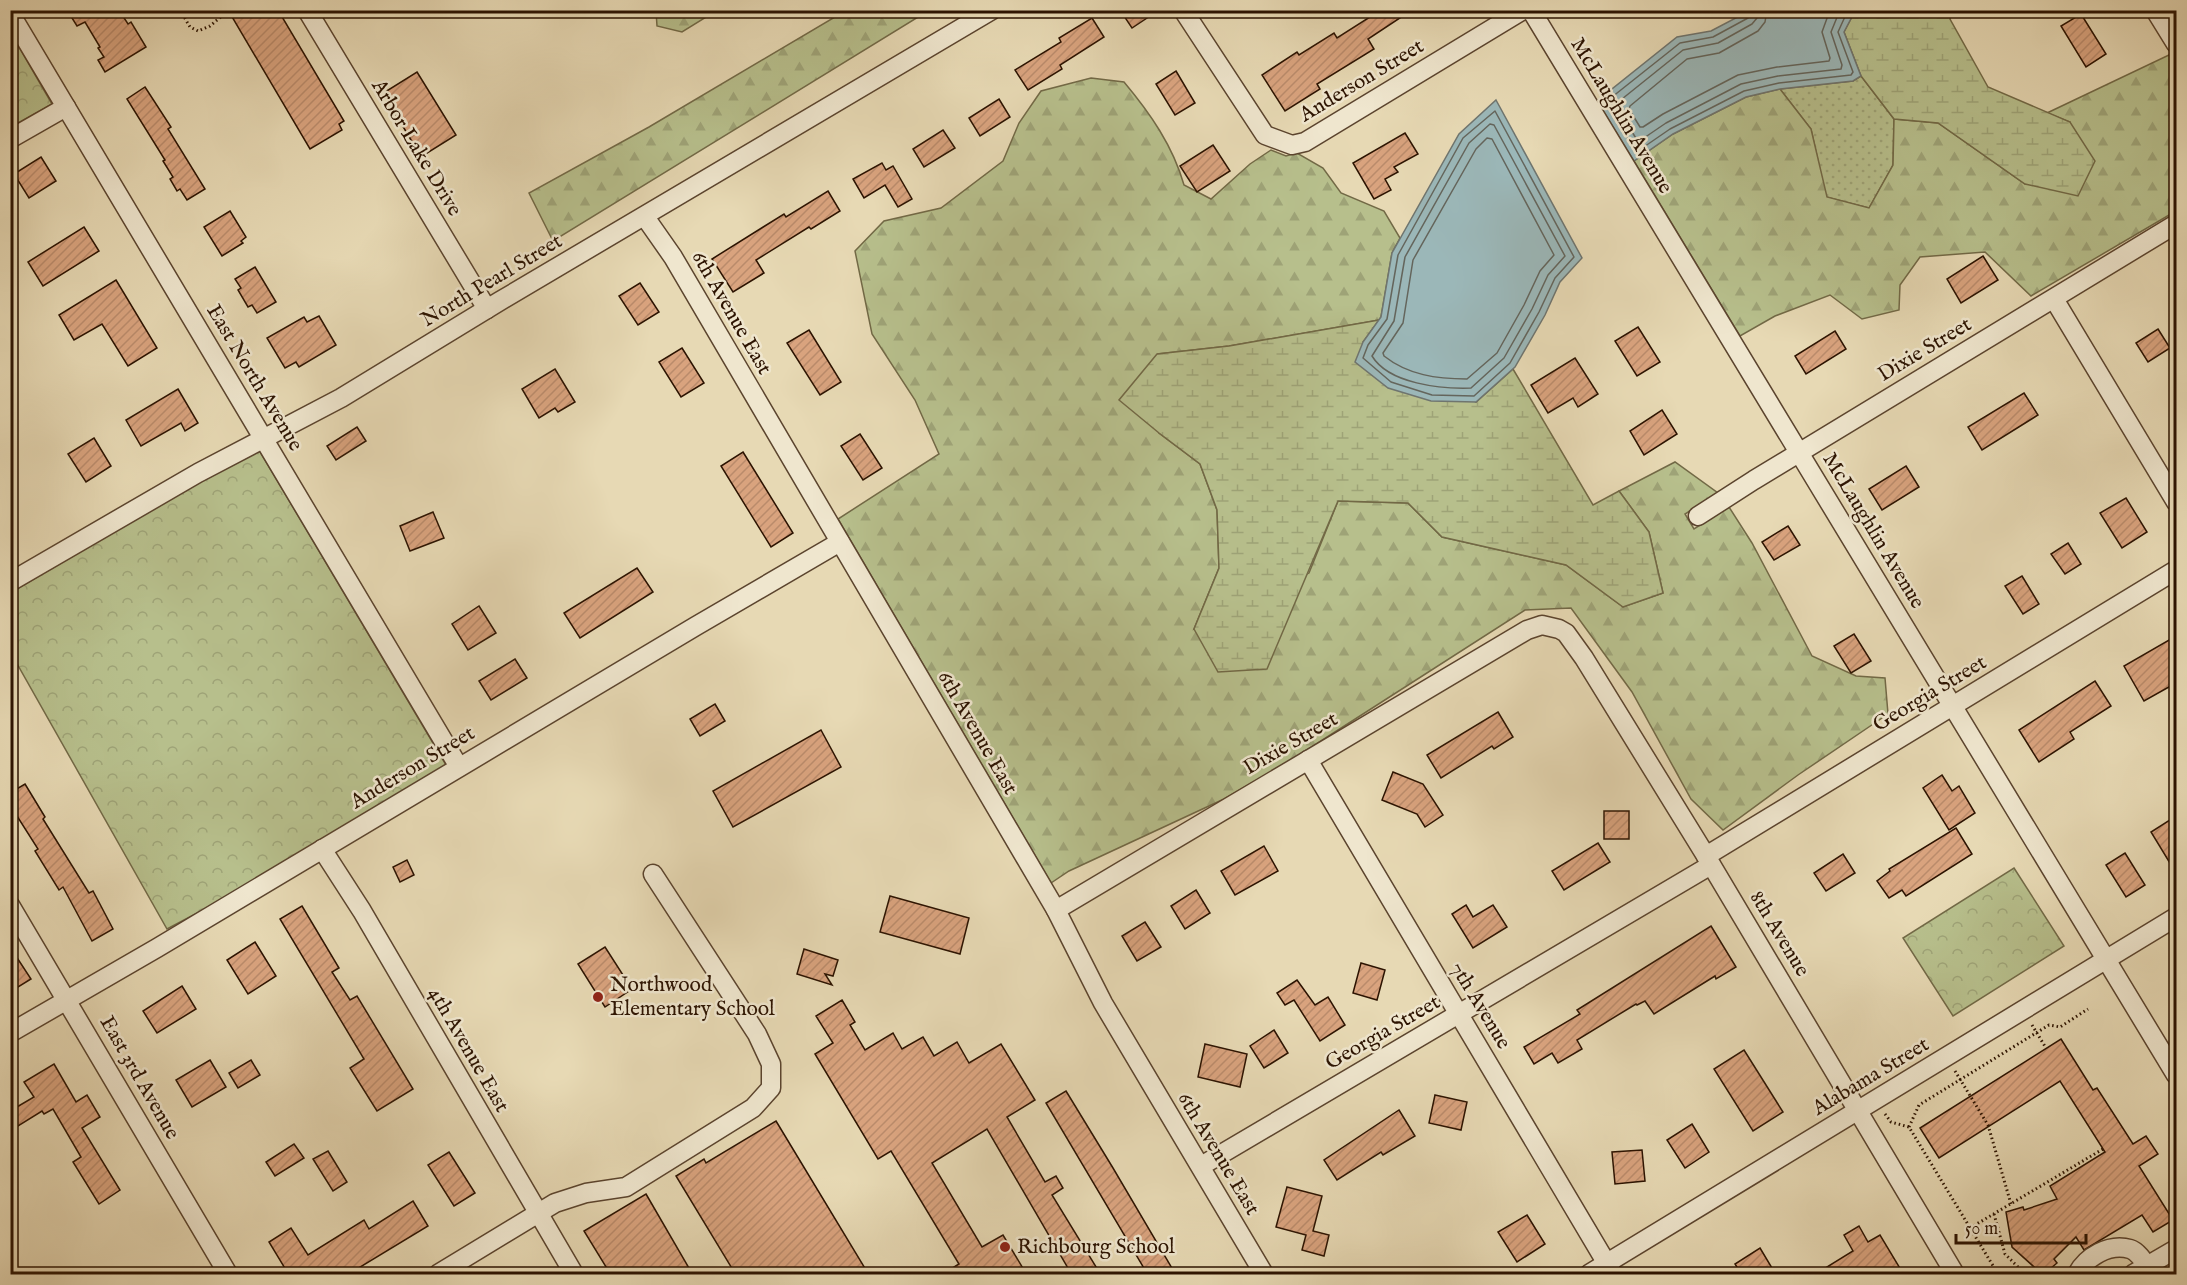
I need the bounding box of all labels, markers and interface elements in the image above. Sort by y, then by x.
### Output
street label: Anderson Street [1294,33,1429,129]
street label: McLaughlin Avenue [1564,33,1678,199]
street label: Arbor Lake Drive [364,74,468,222]
street label: North Pearl Street [416,228,568,334]
street label: 6th Avenue East [685,246,777,380]
street label: East North Avenue [200,300,309,457]
street label: Dixie Street [1873,311,1977,389]
street label: McLaughlin Avenue [1816,448,1930,614]
street label: Georgia Street [1868,649,1992,739]
street label: 6th Avenue East [931,666,1023,800]
street label: Dixie Street [1239,706,1343,782]
street label: Anderson Street [345,720,480,816]
street label: 8th Avenue [1743,886,1815,982]
street label: 7th Avenue [1443,957,1517,1055]
place label: Northwood Elementary School [610,972,775,1023]
street label: 4th Avenue East [421,983,515,1117]
street label: Georgia Street [1321,989,1445,1077]
marker: Northwood Elementary School [591,990,605,1004]
street label: East 3rd Avenue [93,1011,185,1145]
street label: Alabama Street [1807,1032,1934,1123]
street label: 6th Avenue East [1171,1088,1265,1220]
scale bar [1956,1207,2086,1245]
text: 50 m [1965,1218,1998,1241]
place label: Richbourg School [1017,1234,1175,1261]
marker: Richbourg School [998,1240,1012,1254]

